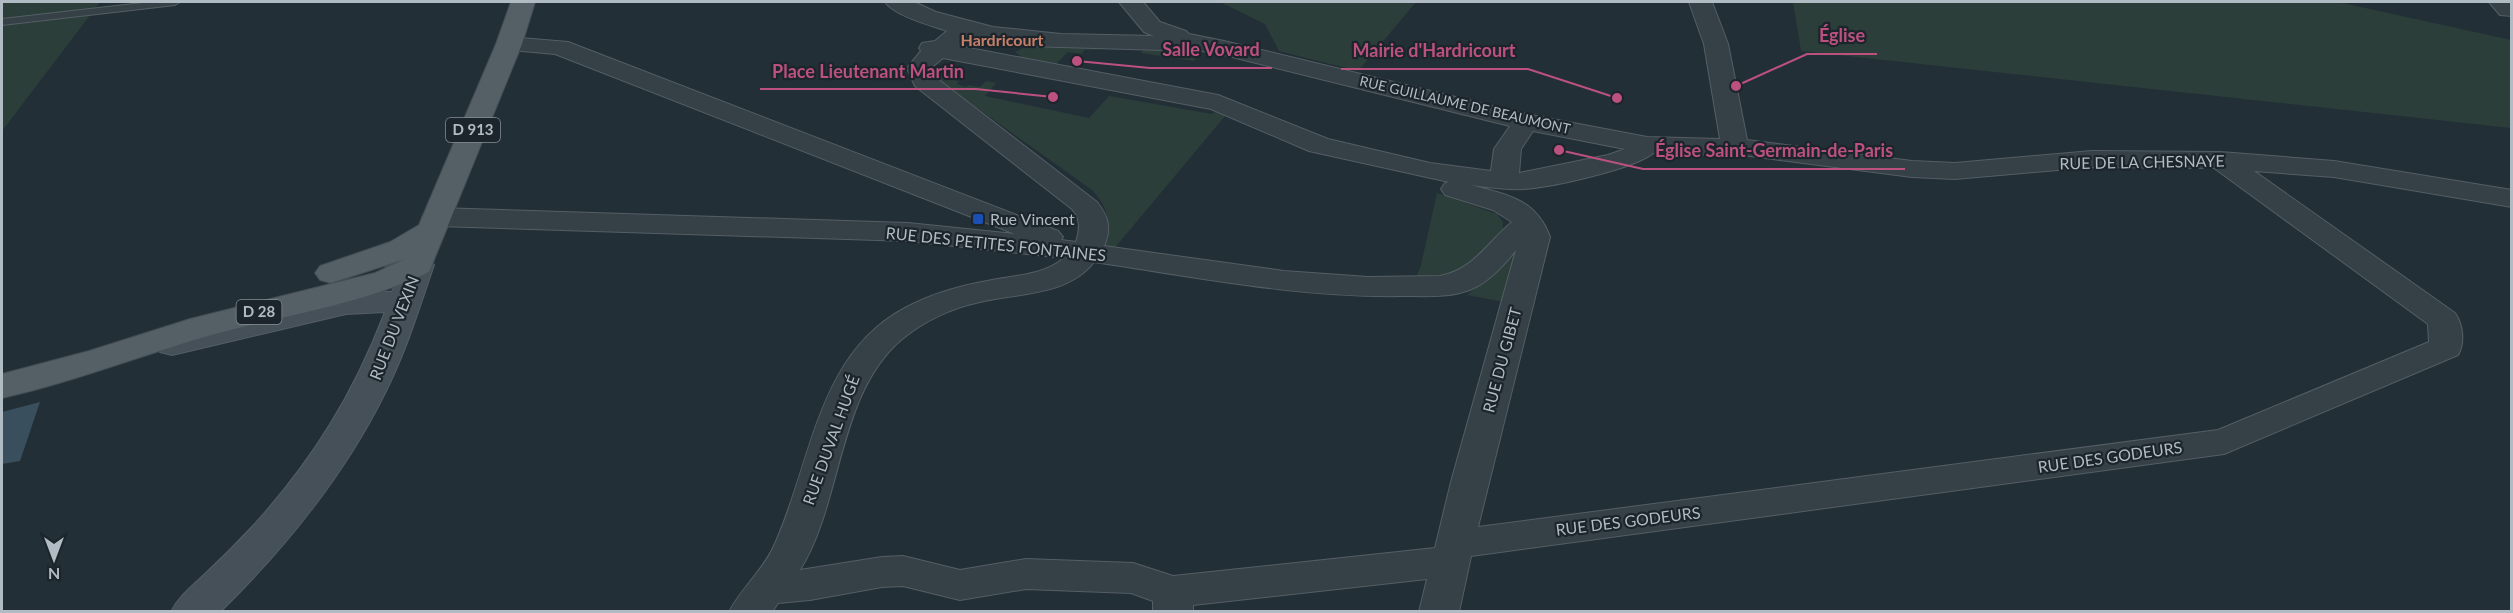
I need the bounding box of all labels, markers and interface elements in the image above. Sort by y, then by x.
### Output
callout: Église [1807,18,1877,54]
text: Église [1819,24,1865,46]
district label: Hardricourt [961,30,1043,49]
callout: Salle Vovard [1150,32,1272,68]
callout: Mairie d'Hardricourt [1341,33,1528,69]
text: Salle Vovard [1162,38,1260,60]
text: Mairie d'Hardricourt [1353,39,1516,61]
callout: Place Lieutenant Martin [760,53,976,89]
text: Place Lieutenant Martin [772,60,964,82]
street label: RUE GUILLAUME DE BEAUMONT [1358,72,1573,137]
road number: D 913 [446,118,500,142]
callout: Église Saint-Germain-de-Paris [1643,133,1905,169]
text: Église Saint-Germain-de-Paris [1655,139,1893,161]
street label: RUE DE LA CHESNAYE [2059,151,2225,172]
place label: Rue Vincent [990,209,1075,228]
marker: Rue Vincent [971,212,985,226]
street label: RUE DES PETITES FONTAINES [885,222,1107,265]
street label: RUE DU VEXIN [365,273,422,382]
road number: D 28 [236,300,282,324]
street label: RUE DU GIBET [1478,305,1525,415]
street label: RUE DUVAL HUGÉ [798,372,863,507]
street label: RUE DES GODEURS [2037,437,2183,476]
street label: RUE DES GODEURS [1555,502,1701,539]
north arrow [24,529,84,589]
text: N [48,565,60,584]

